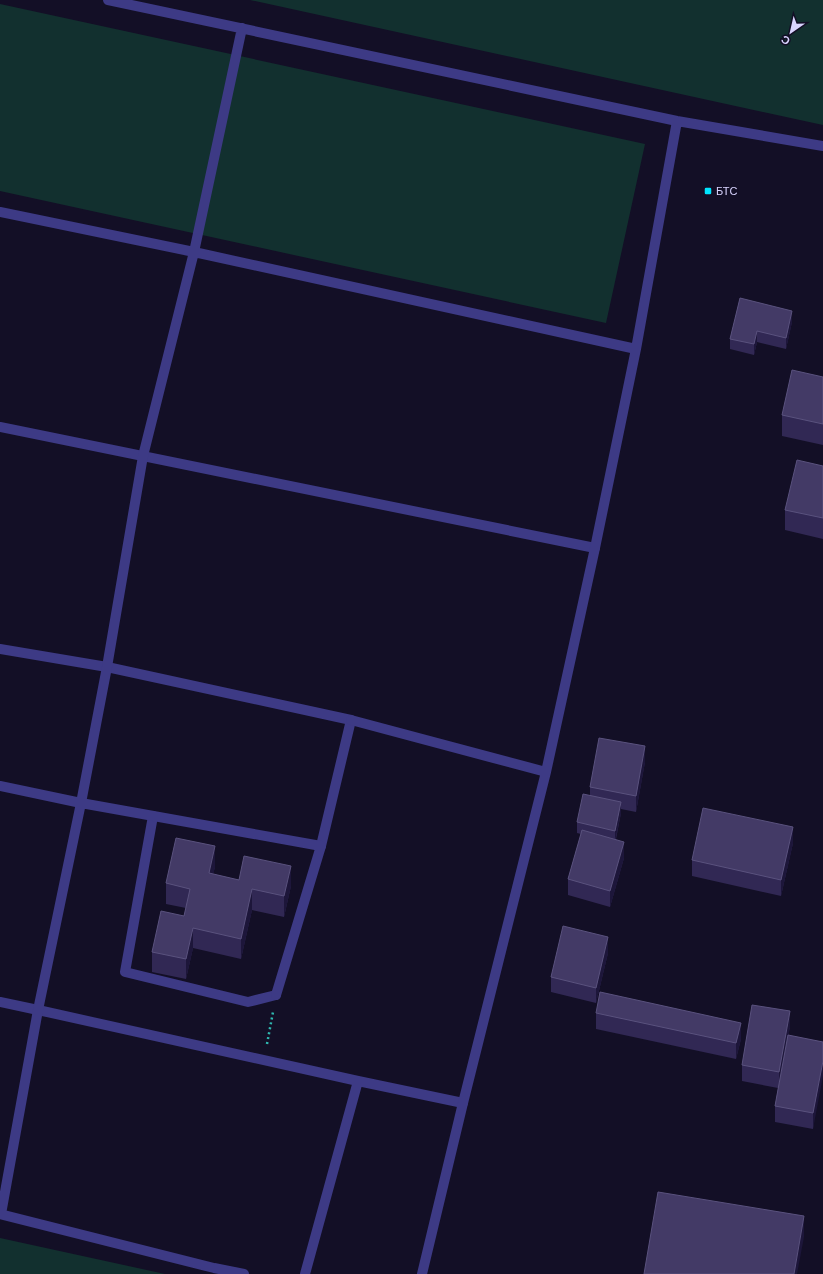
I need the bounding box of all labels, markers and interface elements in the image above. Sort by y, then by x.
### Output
north arrow [771,12,811,52]
text: С [779,33,792,47]
place label: БТС [716,185,737,197]
marker: БТС [703,186,713,196]

